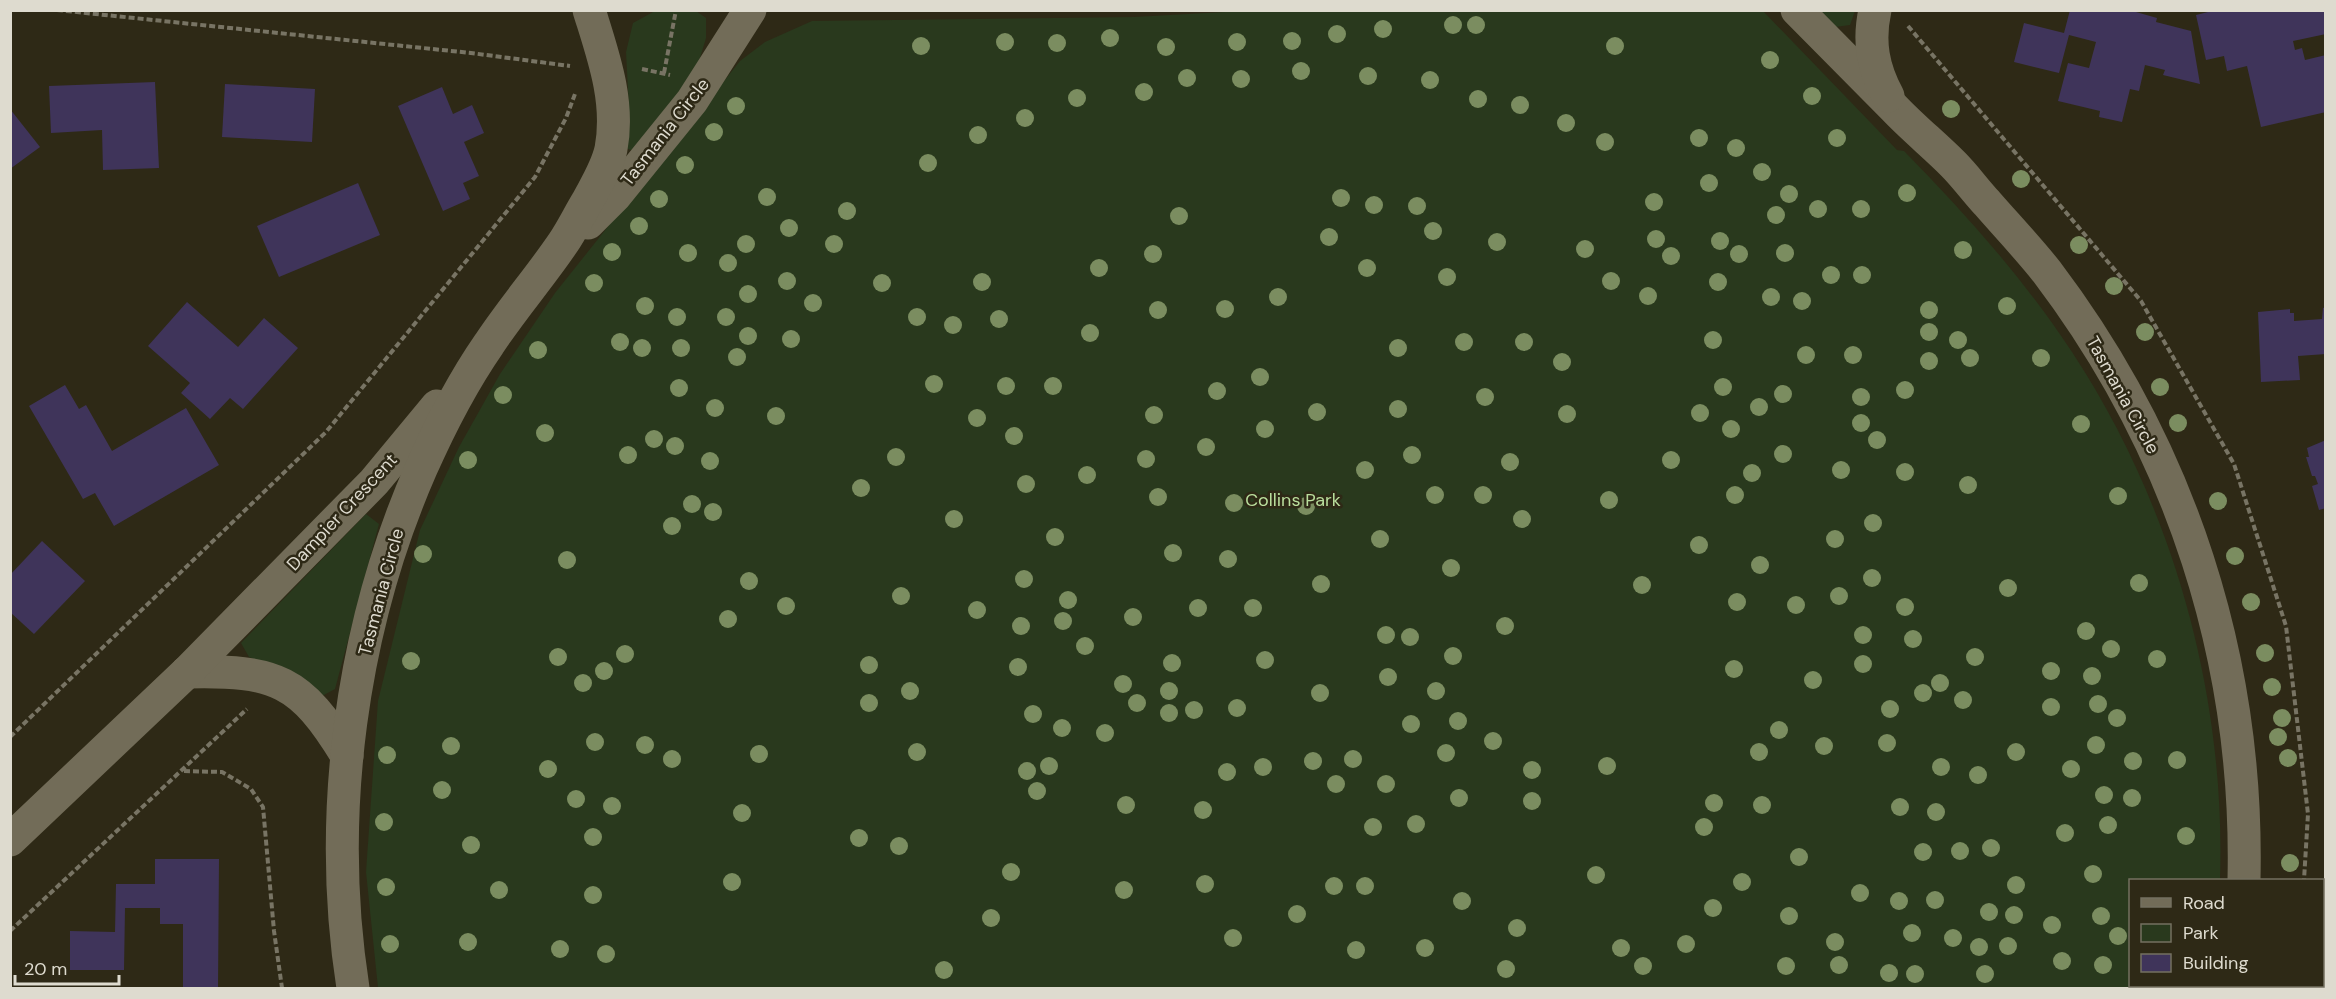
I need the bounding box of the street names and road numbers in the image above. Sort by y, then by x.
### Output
street label: Tasmania Circle [615,73,715,191]
street label: Tasmania Circle [2081,332,2165,458]
street label: Dampier Crescent [281,448,403,576]
street label: Tasmania Circle [352,526,410,658]

